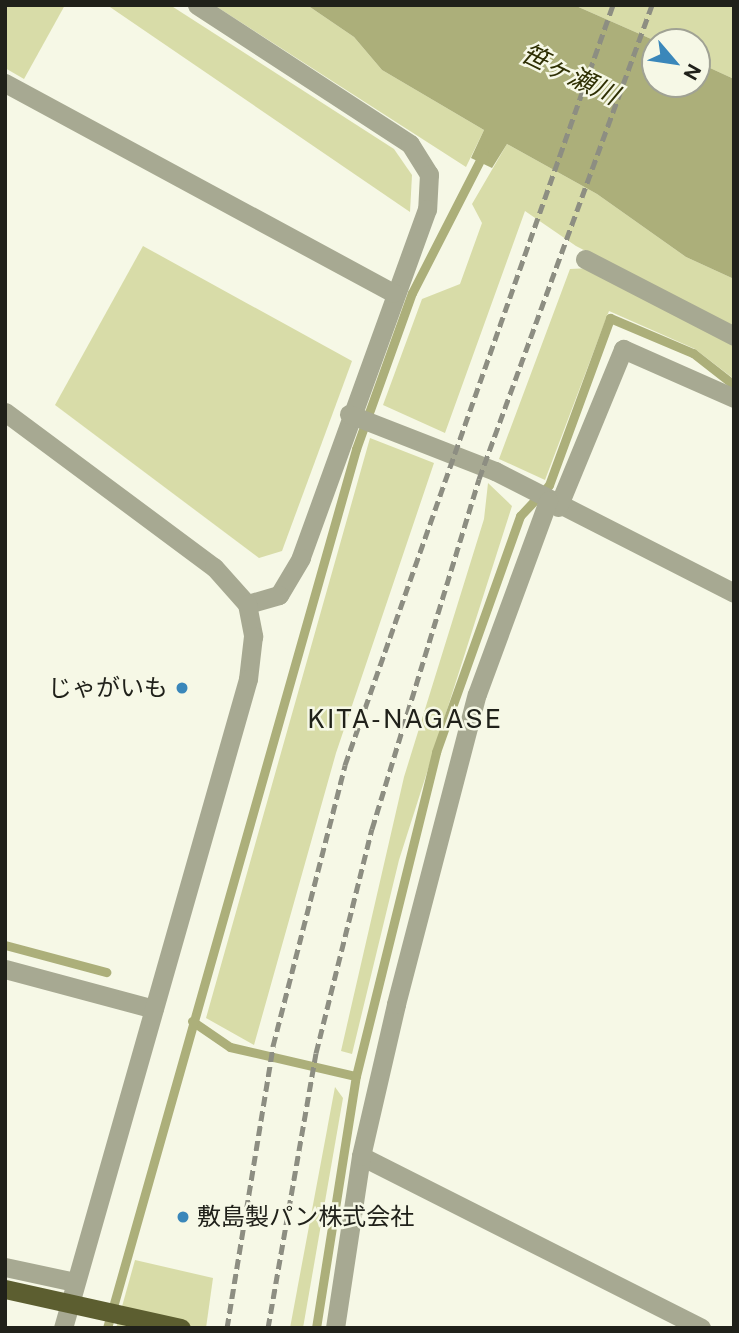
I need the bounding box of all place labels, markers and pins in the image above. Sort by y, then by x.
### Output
place label: じゃがいも [48,674,168,702]
marker: じゃがいも [174,680,190,696]
place label: 敷島製パン株式会社 [197,1203,413,1231]
marker: 敷島製パン株式会社 [175,1209,191,1225]

